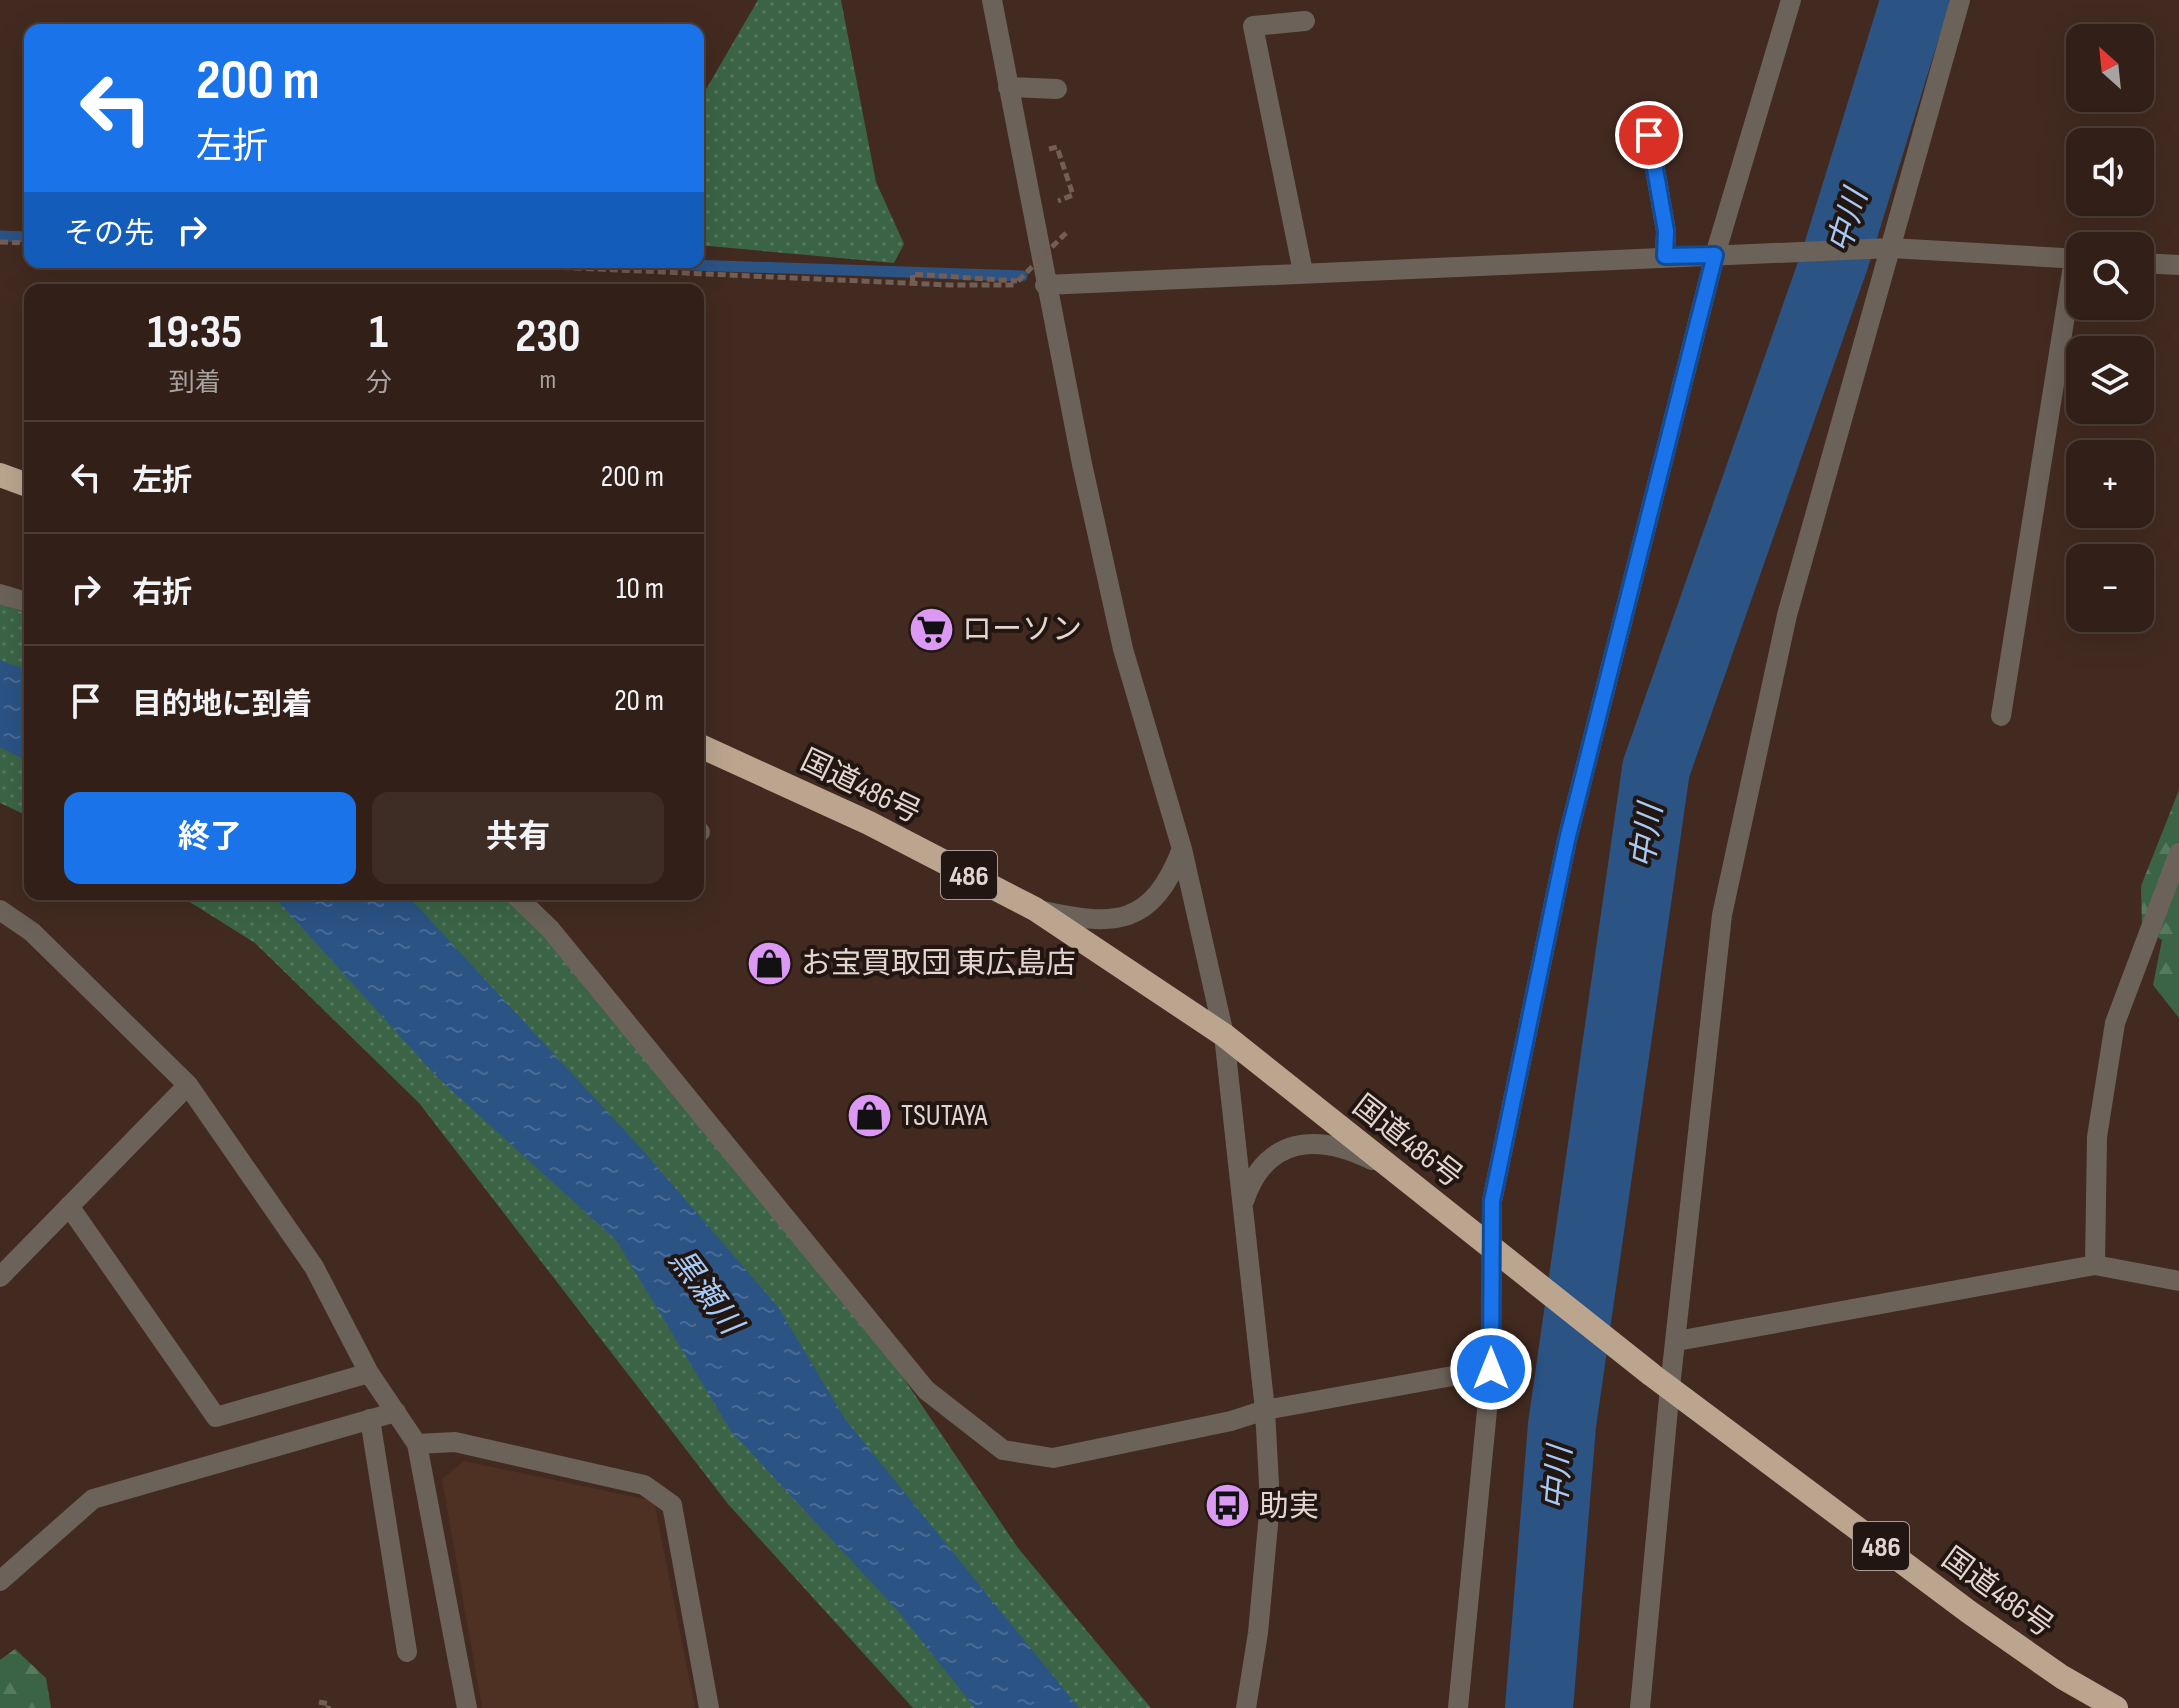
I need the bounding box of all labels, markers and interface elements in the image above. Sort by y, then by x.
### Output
north arrow [2066,24,2154,112]
map controls [2066,24,2154,632]
text: 200 m [196,48,320,115]
icon: left [64,56,168,160]
pin [1615,101,1683,169]
icon: arrive [1627,113,1671,157]
text: 左折 [196,126,268,169]
button: sound [2066,128,2154,216]
water label: 中川 [1820,182,1877,258]
icon: right [170,208,214,252]
text: その先 [64,216,154,252]
button: search [2066,232,2154,320]
text: 19:35 [147,304,242,361]
text: 1 [369,304,388,361]
text: 230 [515,308,581,365]
button: layers [2066,336,2154,424]
text: m [540,365,556,396]
text: 到着 [169,368,221,399]
text: 分 [366,368,392,399]
button: + [2066,440,2154,528]
icon: left [64,455,108,499]
text: 200 m [601,459,664,495]
text: 左折 [132,463,192,499]
button: − [2066,544,2154,632]
icon: right [64,567,108,611]
text: 10 m [616,571,664,607]
text: 右折 [132,575,192,611]
supermarket icon: ローソン [907,605,955,653]
place label: ローソン [962,612,1082,648]
icon: arrive [64,679,108,723]
text: 20 m [614,683,664,719]
text: 目的地に到着 [132,687,312,723]
street label: 国道486号 [795,742,926,831]
button: 終了 [64,792,356,884]
button: 共有 [372,792,664,884]
water label: 中川 [1624,799,1672,871]
road number: 486 [941,851,997,899]
shop icon: お宝買取団 東広島店 [746,939,794,987]
place label: お宝買取団 東広島店 [801,946,1076,982]
street label: 国道486号 [1346,1088,1469,1196]
shop icon: TSUTAYA [846,1091,894,1139]
place label: TSUTAYA [901,1098,987,1134]
water label: 黒瀬川 [660,1242,751,1344]
position arrow [1449,1327,1533,1411]
water label: 中川 [1536,1442,1581,1512]
bus stop icon: 助実 [1204,1482,1252,1530]
place label: 助実 [1259,1489,1319,1525]
road number: 486 [1853,1522,1909,1570]
street label: 国道486号 [1935,1540,2060,1645]

